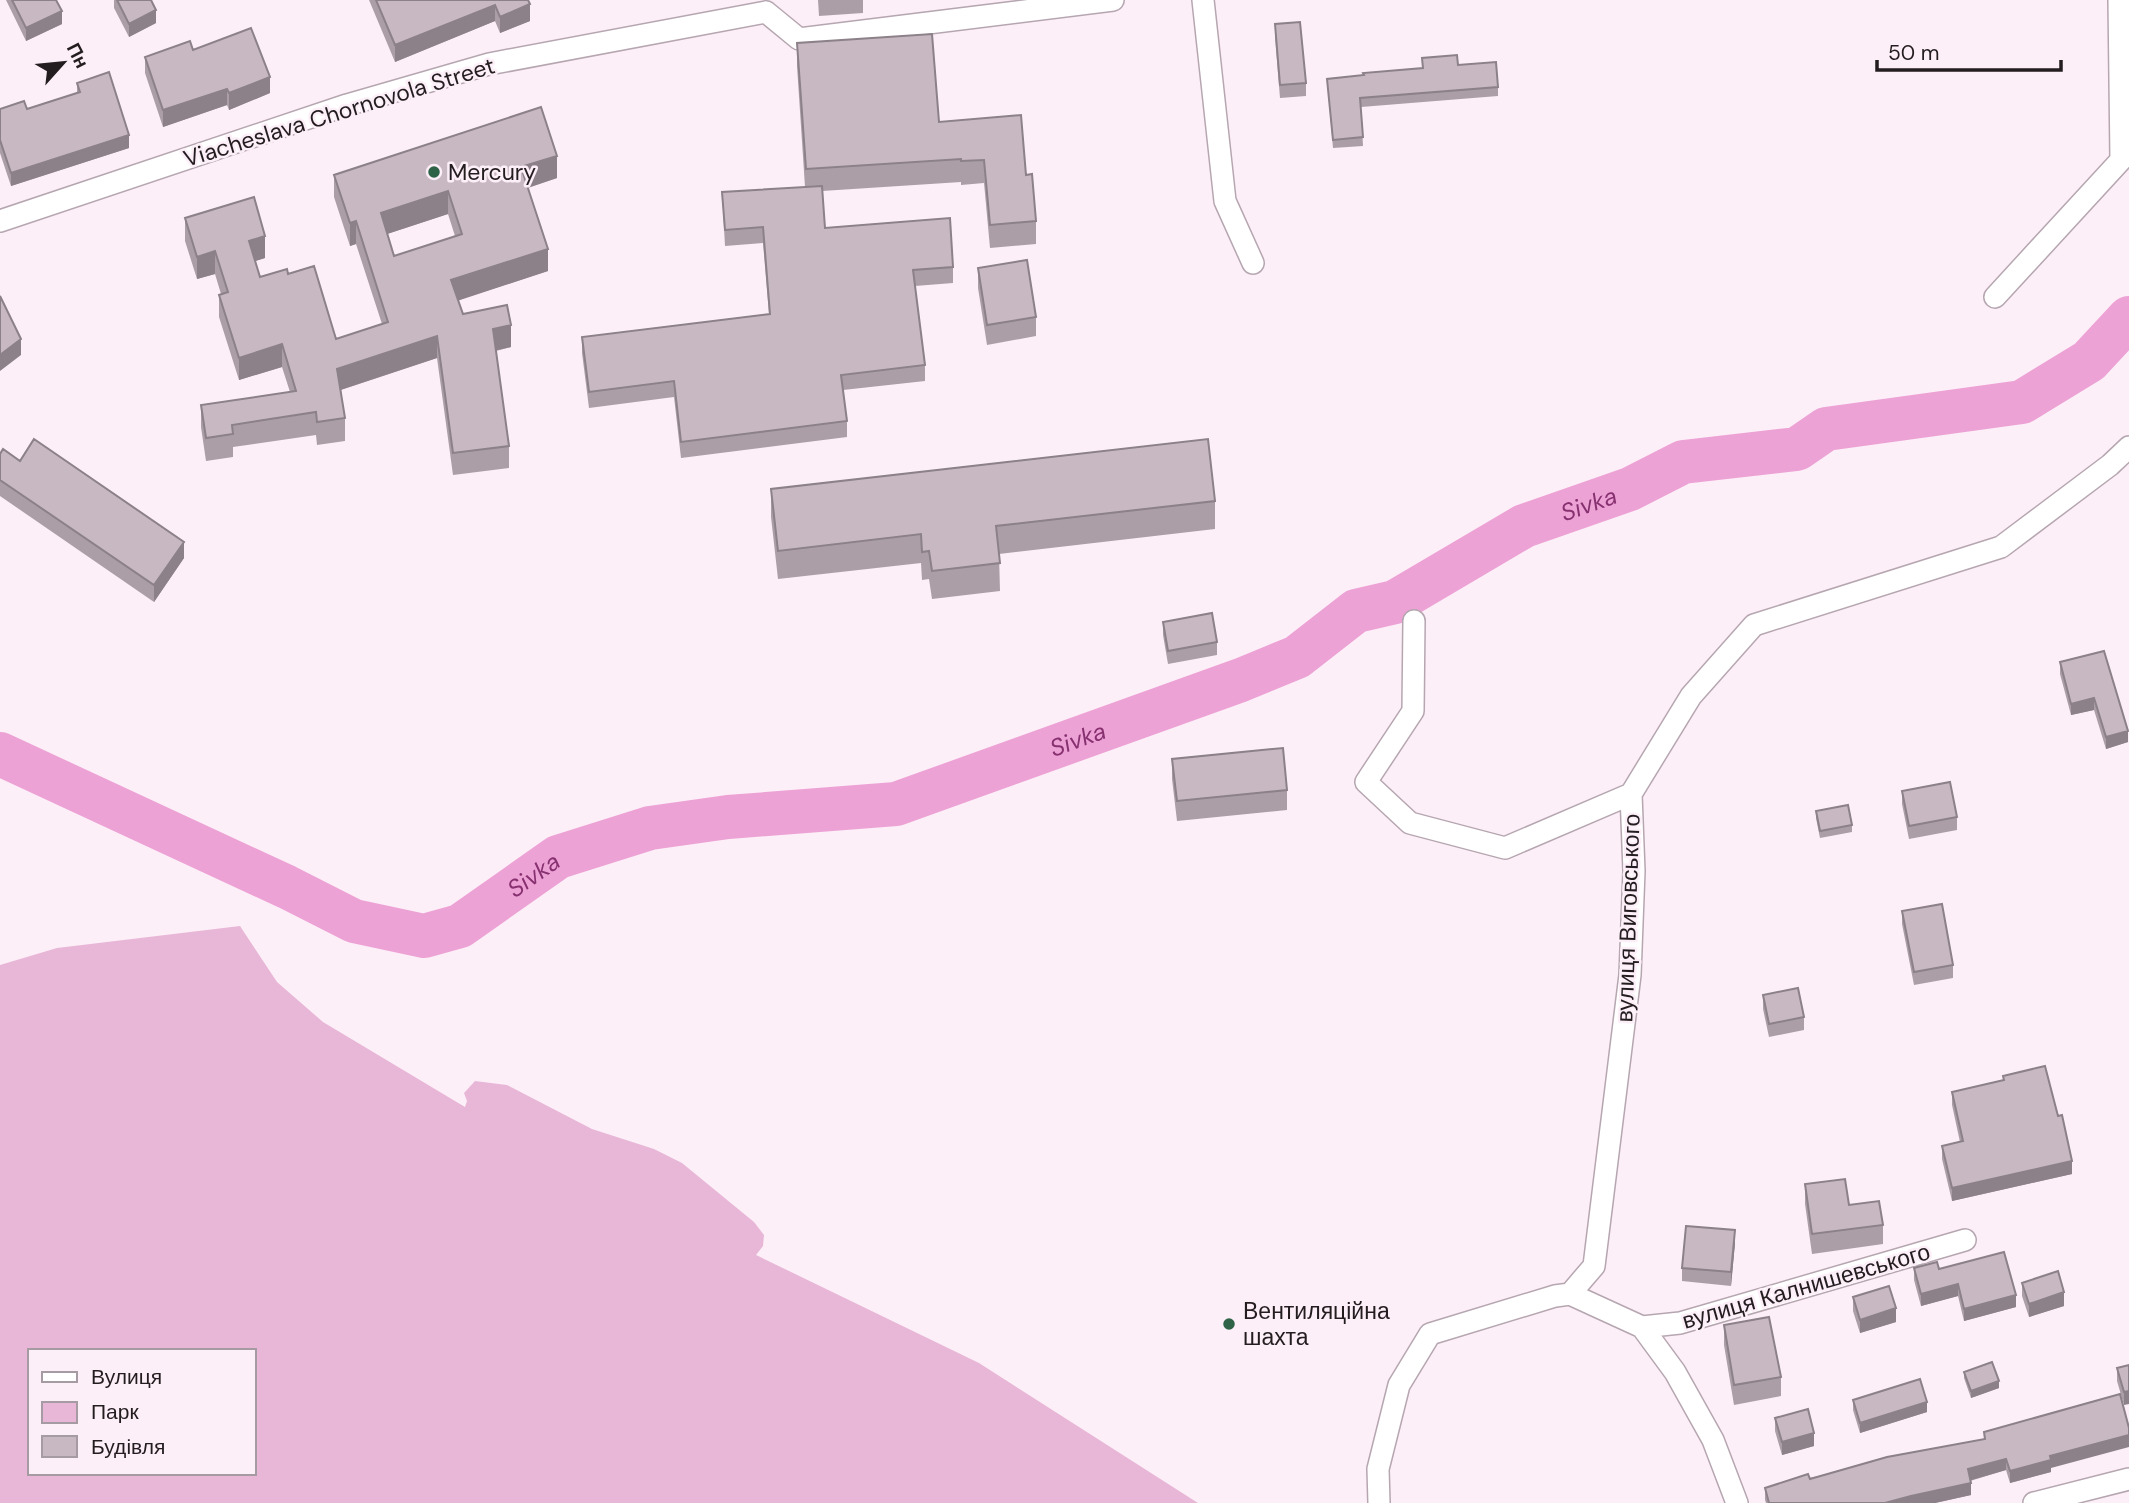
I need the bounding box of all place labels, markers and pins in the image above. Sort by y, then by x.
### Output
place label: Mercury [448,157,536,187]
marker: Mercury [426,164,442,180]
place label: Вентиляційна шахта [1243,1296,1390,1352]
marker: Вентиляційна шахта [1221,1316,1237,1332]

